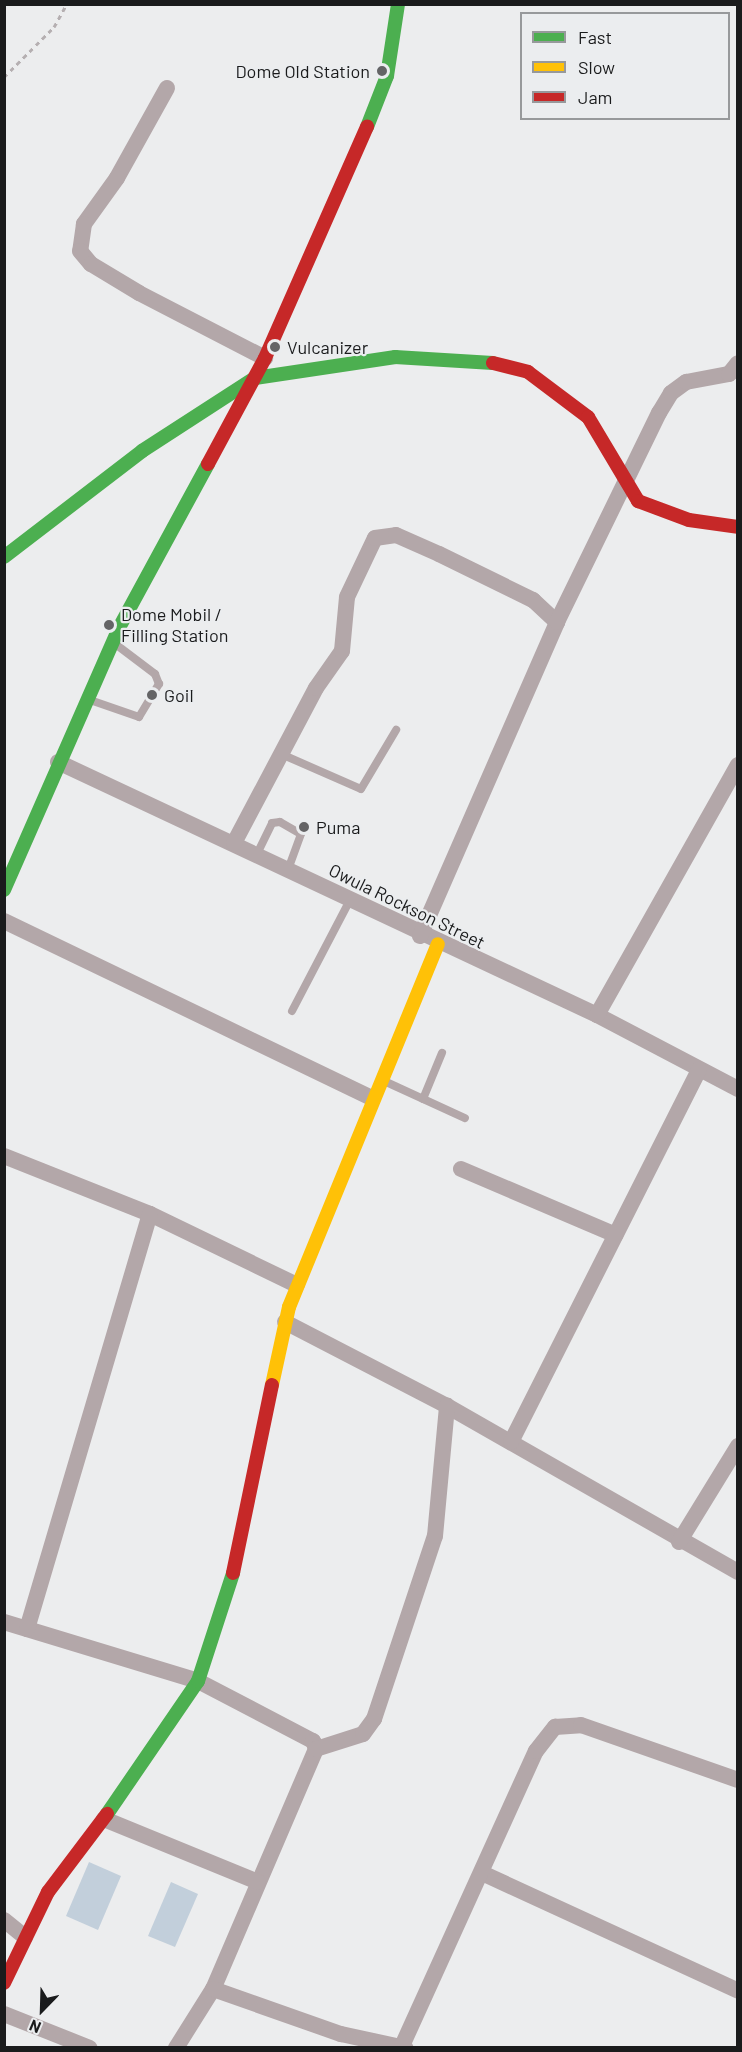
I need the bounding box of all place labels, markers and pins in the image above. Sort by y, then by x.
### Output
place label: Dome Old Station [236,60,370,82]
marker: Dome Old Station [375,64,389,78]
place label: Vulcanizer [287,336,368,358]
marker: Vulcanizer [268,340,282,354]
place label: Dome Mobil / Filling Station [121,604,228,646]
marker: Dome Mobil / Filling Station [102,618,116,632]
place label: Goil [164,684,194,706]
marker: Goil [145,688,159,702]
place label: Puma [316,816,360,838]
marker: Puma [297,820,311,834]

